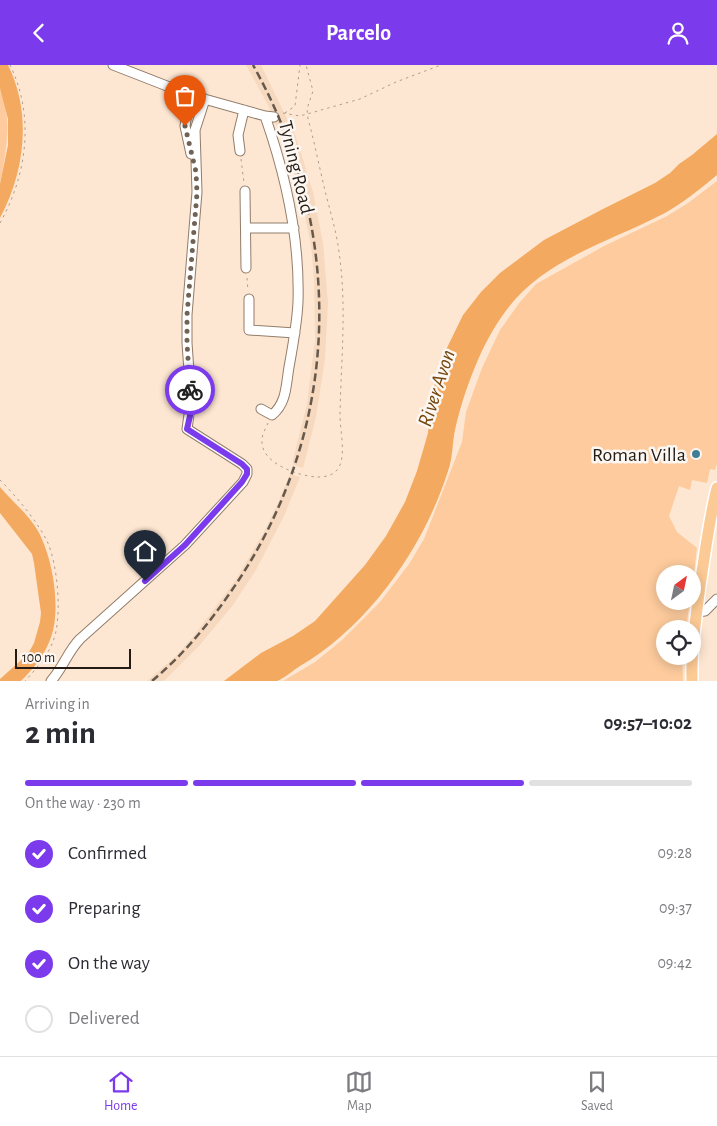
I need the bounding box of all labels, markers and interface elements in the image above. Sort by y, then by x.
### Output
icon: back [25,19,53,47]
icon: person [664,19,692,47]
text: Parcelo [326,22,391,44]
pin [164,75,206,126]
icon: bag [171,82,199,110]
street label: Tyning Road [275,119,317,216]
water label: River Avon [414,347,459,429]
courier [165,365,215,415]
icon: bike [176,376,204,404]
place label: Roman Villa [592,445,686,465]
marker: Roman Villa [690,448,702,460]
pin [124,530,166,581]
icon: home [131,537,159,565]
north arrow [656,565,701,610]
map controls [656,565,701,665]
button: locate [656,620,701,665]
scale bar [15,646,131,669]
text: 100 m [22,651,55,665]
text: Arriving in [25,696,90,712]
text: 09:57–10:02 [603,714,692,733]
text: 2 min [25,717,96,749]
text: On the way · 230 m [25,795,141,811]
icon: check [25,840,53,868]
text: Confirmed [68,844,147,863]
text: 09:28 [658,845,692,861]
icon: check [25,895,53,923]
text: Preparing [68,899,141,918]
text: 09:37 [659,900,692,916]
icon: check [25,950,53,978]
text: On the way [68,954,150,973]
text: 09:42 [657,955,692,971]
text: Delivered [68,1009,140,1028]
tab: Home [104,1068,138,1115]
tab: Map [345,1068,373,1115]
tab: Saved [581,1068,613,1115]

